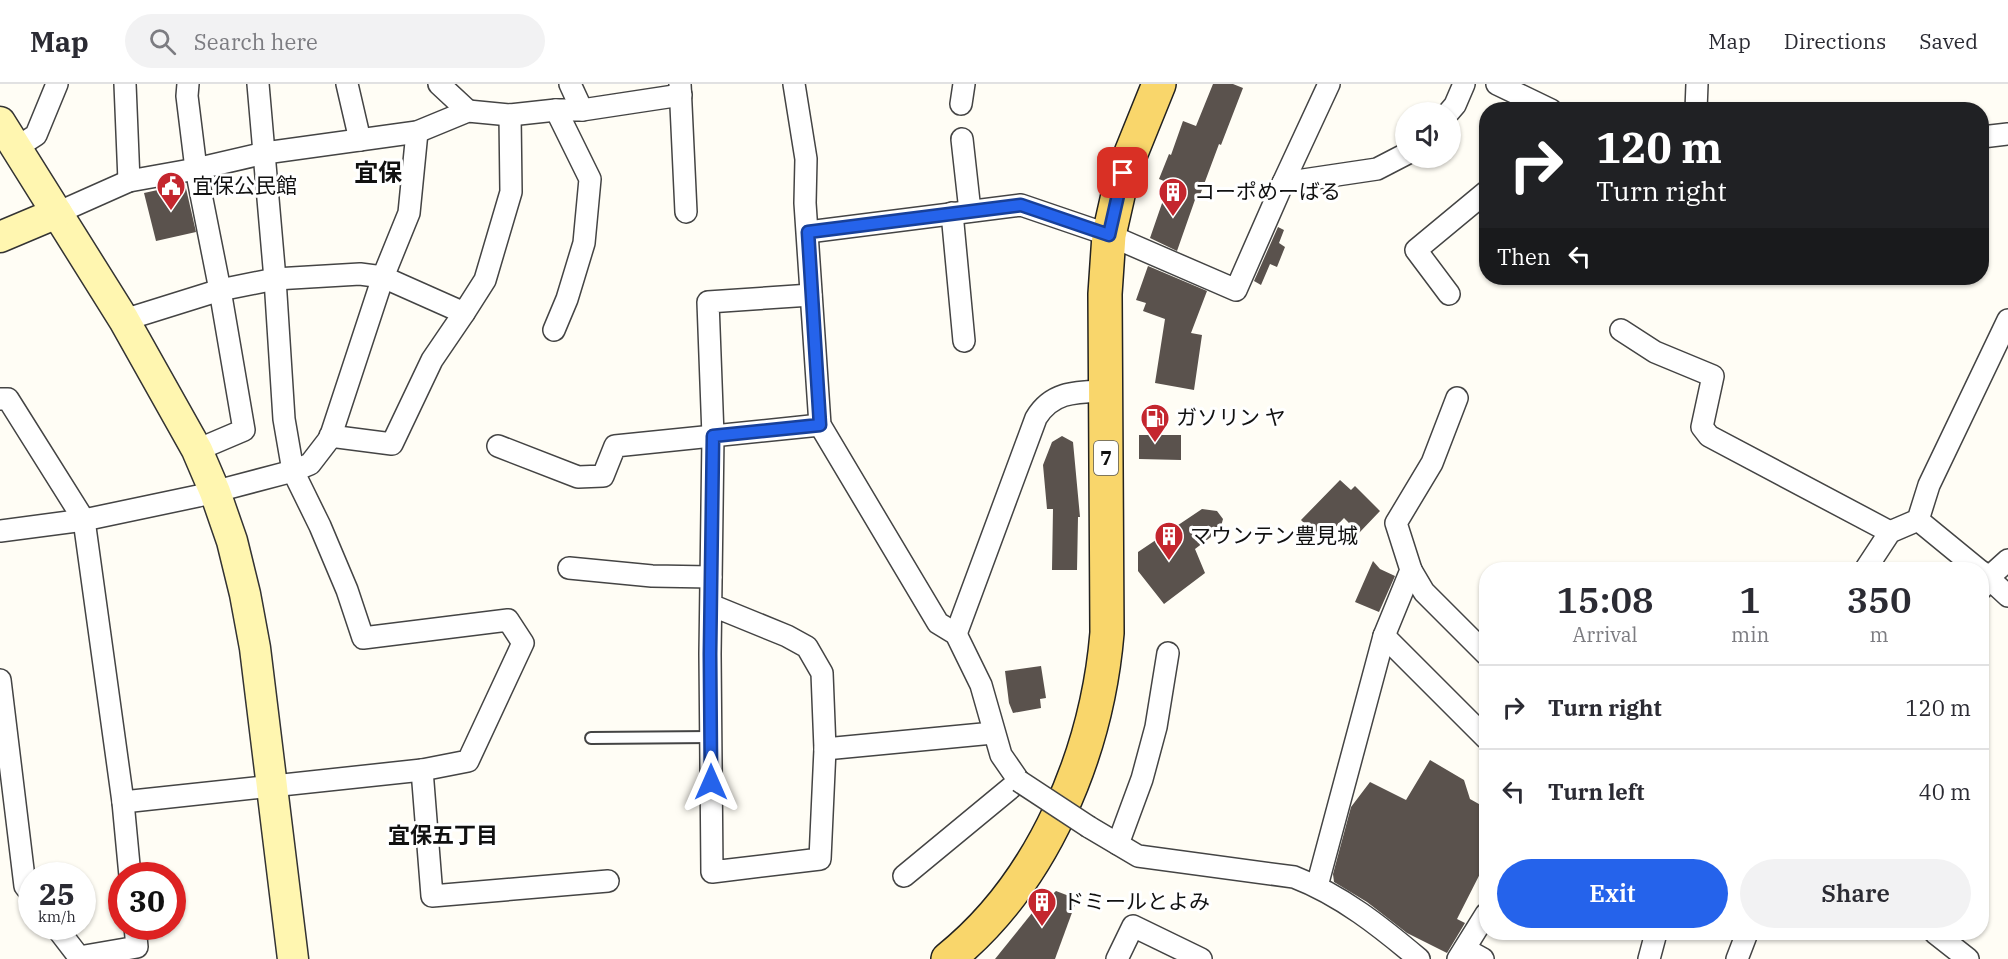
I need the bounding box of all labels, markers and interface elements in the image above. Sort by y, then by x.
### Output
search box [125,14,545,68]
text: Map [30,23,89,60]
icon: search [146,25,179,58]
text: Search here [194,27,318,56]
text: Map [1708,27,1751,55]
text: Directions [1784,27,1886,55]
text: Saved [1919,27,1978,55]
map controls [1395,102,1461,168]
button: sound [1395,102,1461,168]
text: 120 m [1596,120,1722,175]
icon: right [1497,126,1575,204]
pin [1097,147,1148,198]
district label: 宜保 [354,156,402,188]
icon: arrive [1106,156,1139,189]
public building icon: 宜保公民館 [155,170,187,212]
place label: 宜保公民館 [192,171,297,199]
text: Turn right [1596,173,1727,208]
building icon: コーポめーばる [1157,176,1189,218]
place label: コーポめーばる [1194,177,1341,205]
icon: left [1563,240,1596,273]
text: Then [1497,242,1551,271]
fuel station icon: ガソリン ヤ [1139,402,1171,444]
place label: ガソリン ヤ [1176,403,1286,431]
road number: 7 [1094,441,1118,475]
building icon: マウンテン豊見城 [1153,520,1185,562]
place label: マウンテン豊見城 [1190,521,1358,549]
text: 15:08 [1556,576,1654,623]
text: 1 [1739,576,1761,623]
text: 350 [1847,576,1912,623]
text: Arrival [1572,621,1638,648]
text: min [1731,621,1769,648]
text: m [1870,621,1889,648]
icon: right [1497,691,1530,724]
text: Turn right [1548,693,1662,722]
text: 120 m [1905,693,1971,722]
position arrow [679,750,743,814]
icon: left [1497,775,1530,808]
text: Turn left [1548,777,1644,806]
text: 40 m [1919,777,1971,806]
district label: 宜保五丁目 [388,820,498,849]
button: Exit [1497,859,1728,928]
button: Share [1740,859,1971,928]
speed limit sign: 30 [108,862,186,940]
text: 25 [39,874,75,913]
building icon: ドミールとよみ [1026,886,1058,928]
place label: ドミールとよみ [1063,887,1210,915]
text: km/h [38,907,76,926]

